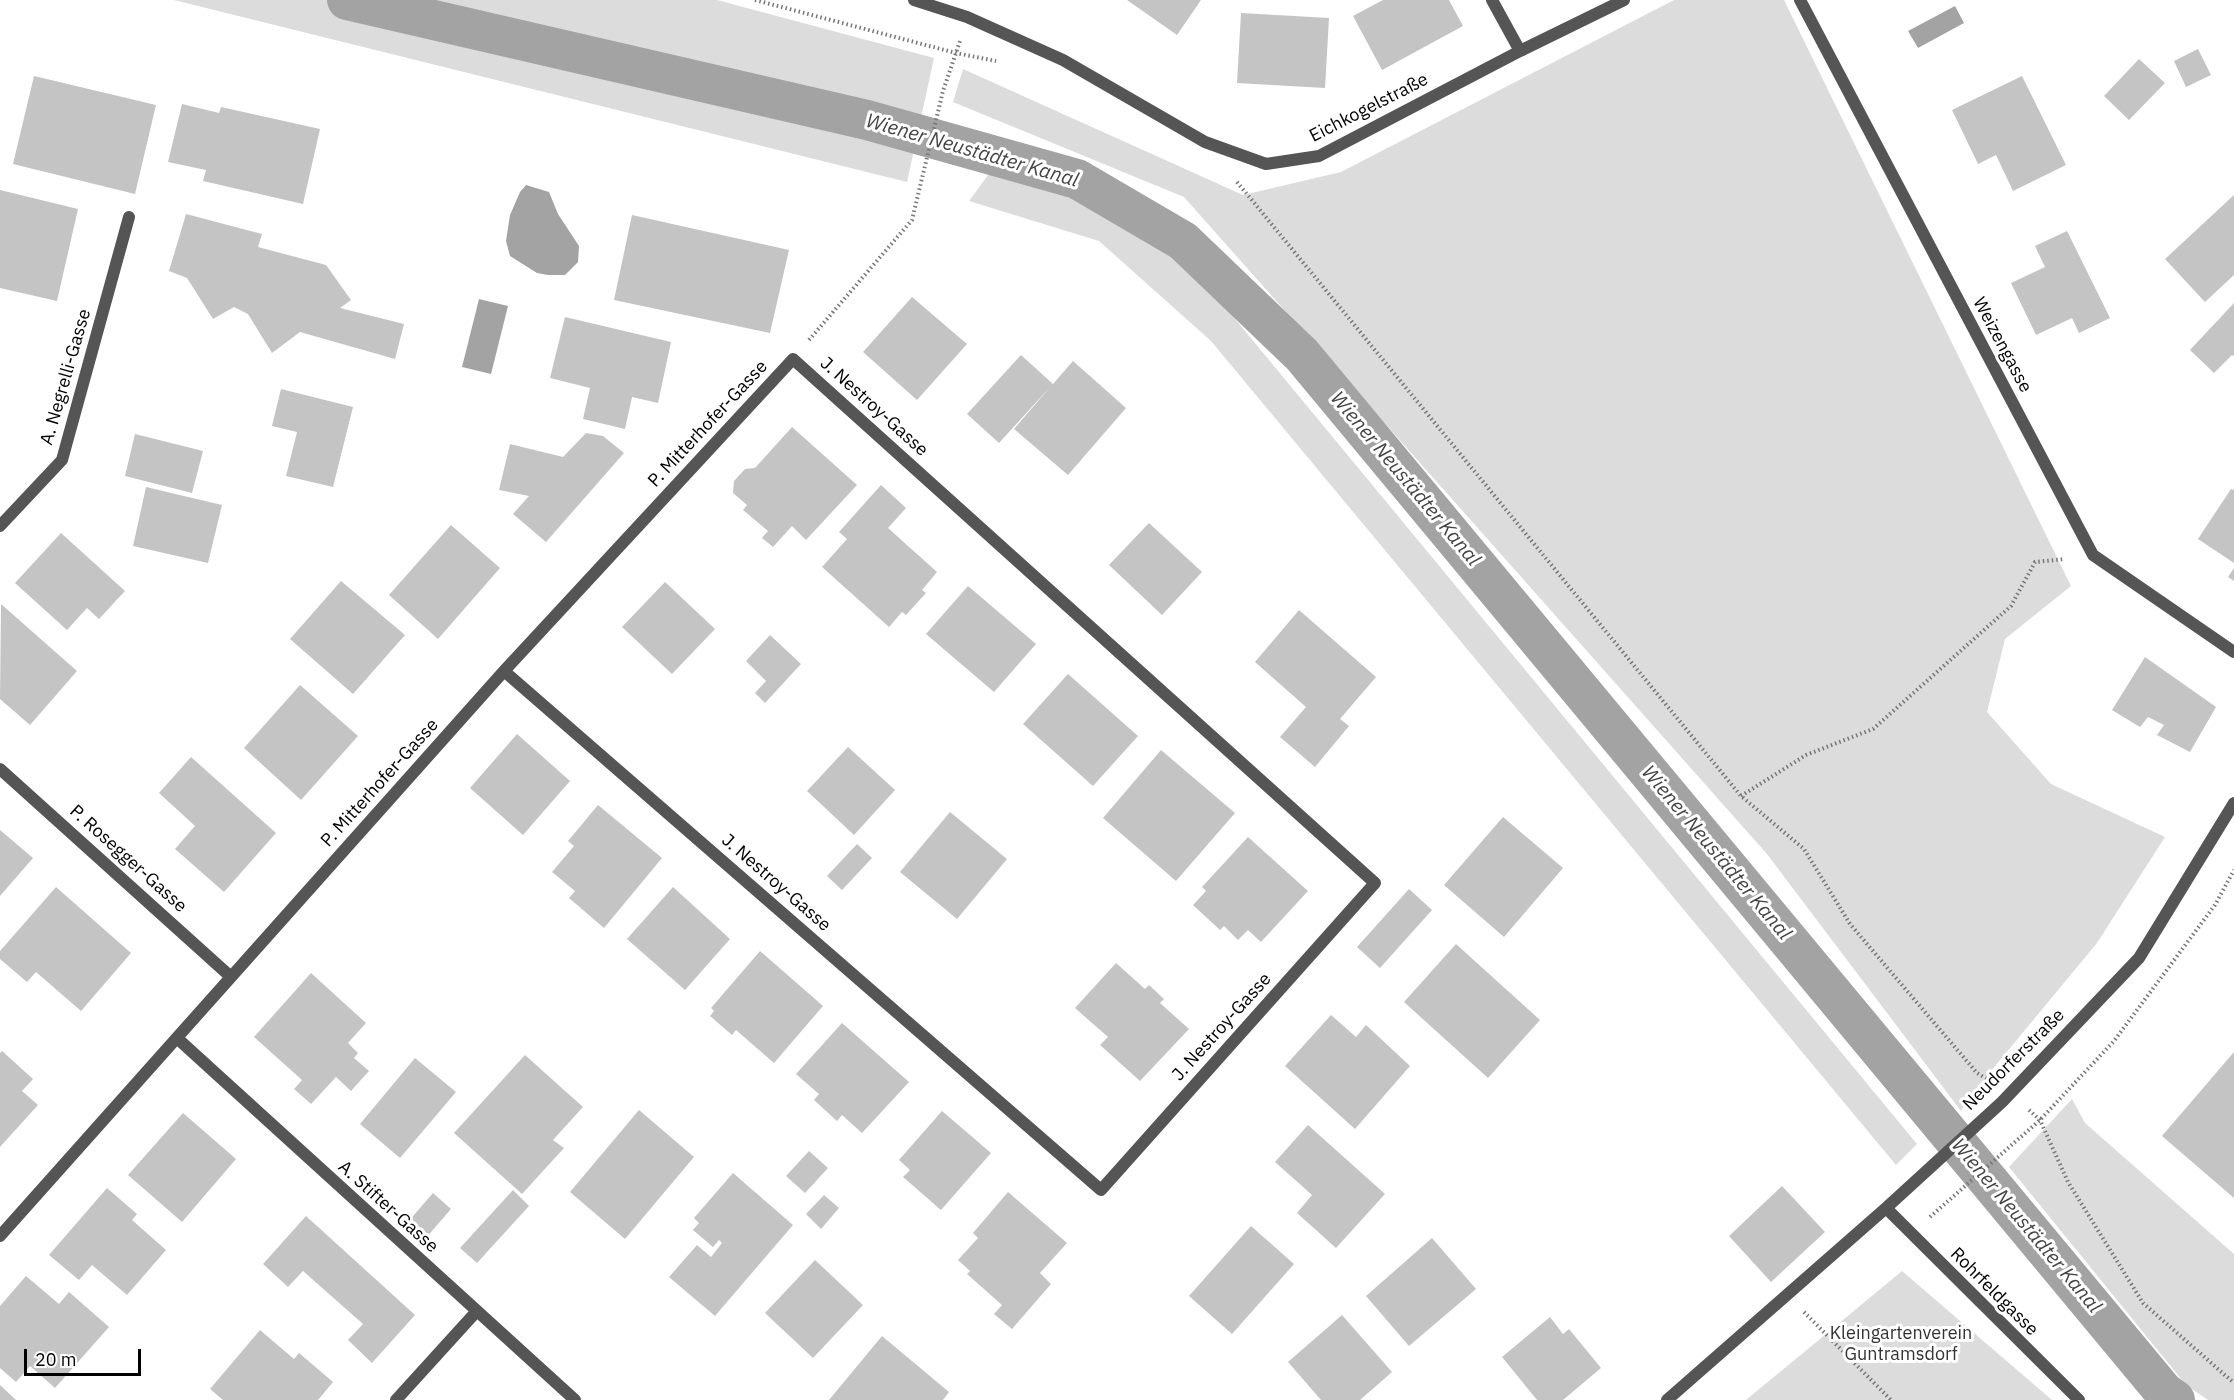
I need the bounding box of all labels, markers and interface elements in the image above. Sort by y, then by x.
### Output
street label: Eichkogelstraße [1306,69,1432,147]
water label: Wiener Neustädter Kanal [863,109,1081,193]
street label: Weizengasse [1968,294,2036,396]
street label: A. Negrelli-Gasse [36,306,96,448]
street label: J. Nestroy-Gasse [816,353,932,461]
street label: P. Mitterhofer-Gasse [644,356,772,492]
water label: Wiener Neustädter Kanal [1325,387,1485,571]
street label: P. Mitterhofer-Gasse [317,714,443,852]
water label: Wiener Neustädter Kanal [1636,761,1796,945]
street label: P. Rosegger-Gasse [65,801,191,917]
street label: J. Nestroy-Gasse [717,830,835,936]
street label: J. Nestroy-Gasse [1168,969,1276,1085]
street label: Neudorferstraße [1959,1005,2069,1115]
water label: Wiener Neustädter Kanal [1946,1134,2106,1318]
street label: A. Stifter-Gasse [333,1156,443,1258]
street label: Rohrfeldgasse [1946,1244,2042,1340]
park label: Kleingartenverein Guntramsdorf [1830,1323,1972,1366]
scale bar [27,1337,144,1375]
text: 20 m [35,1348,77,1371]

